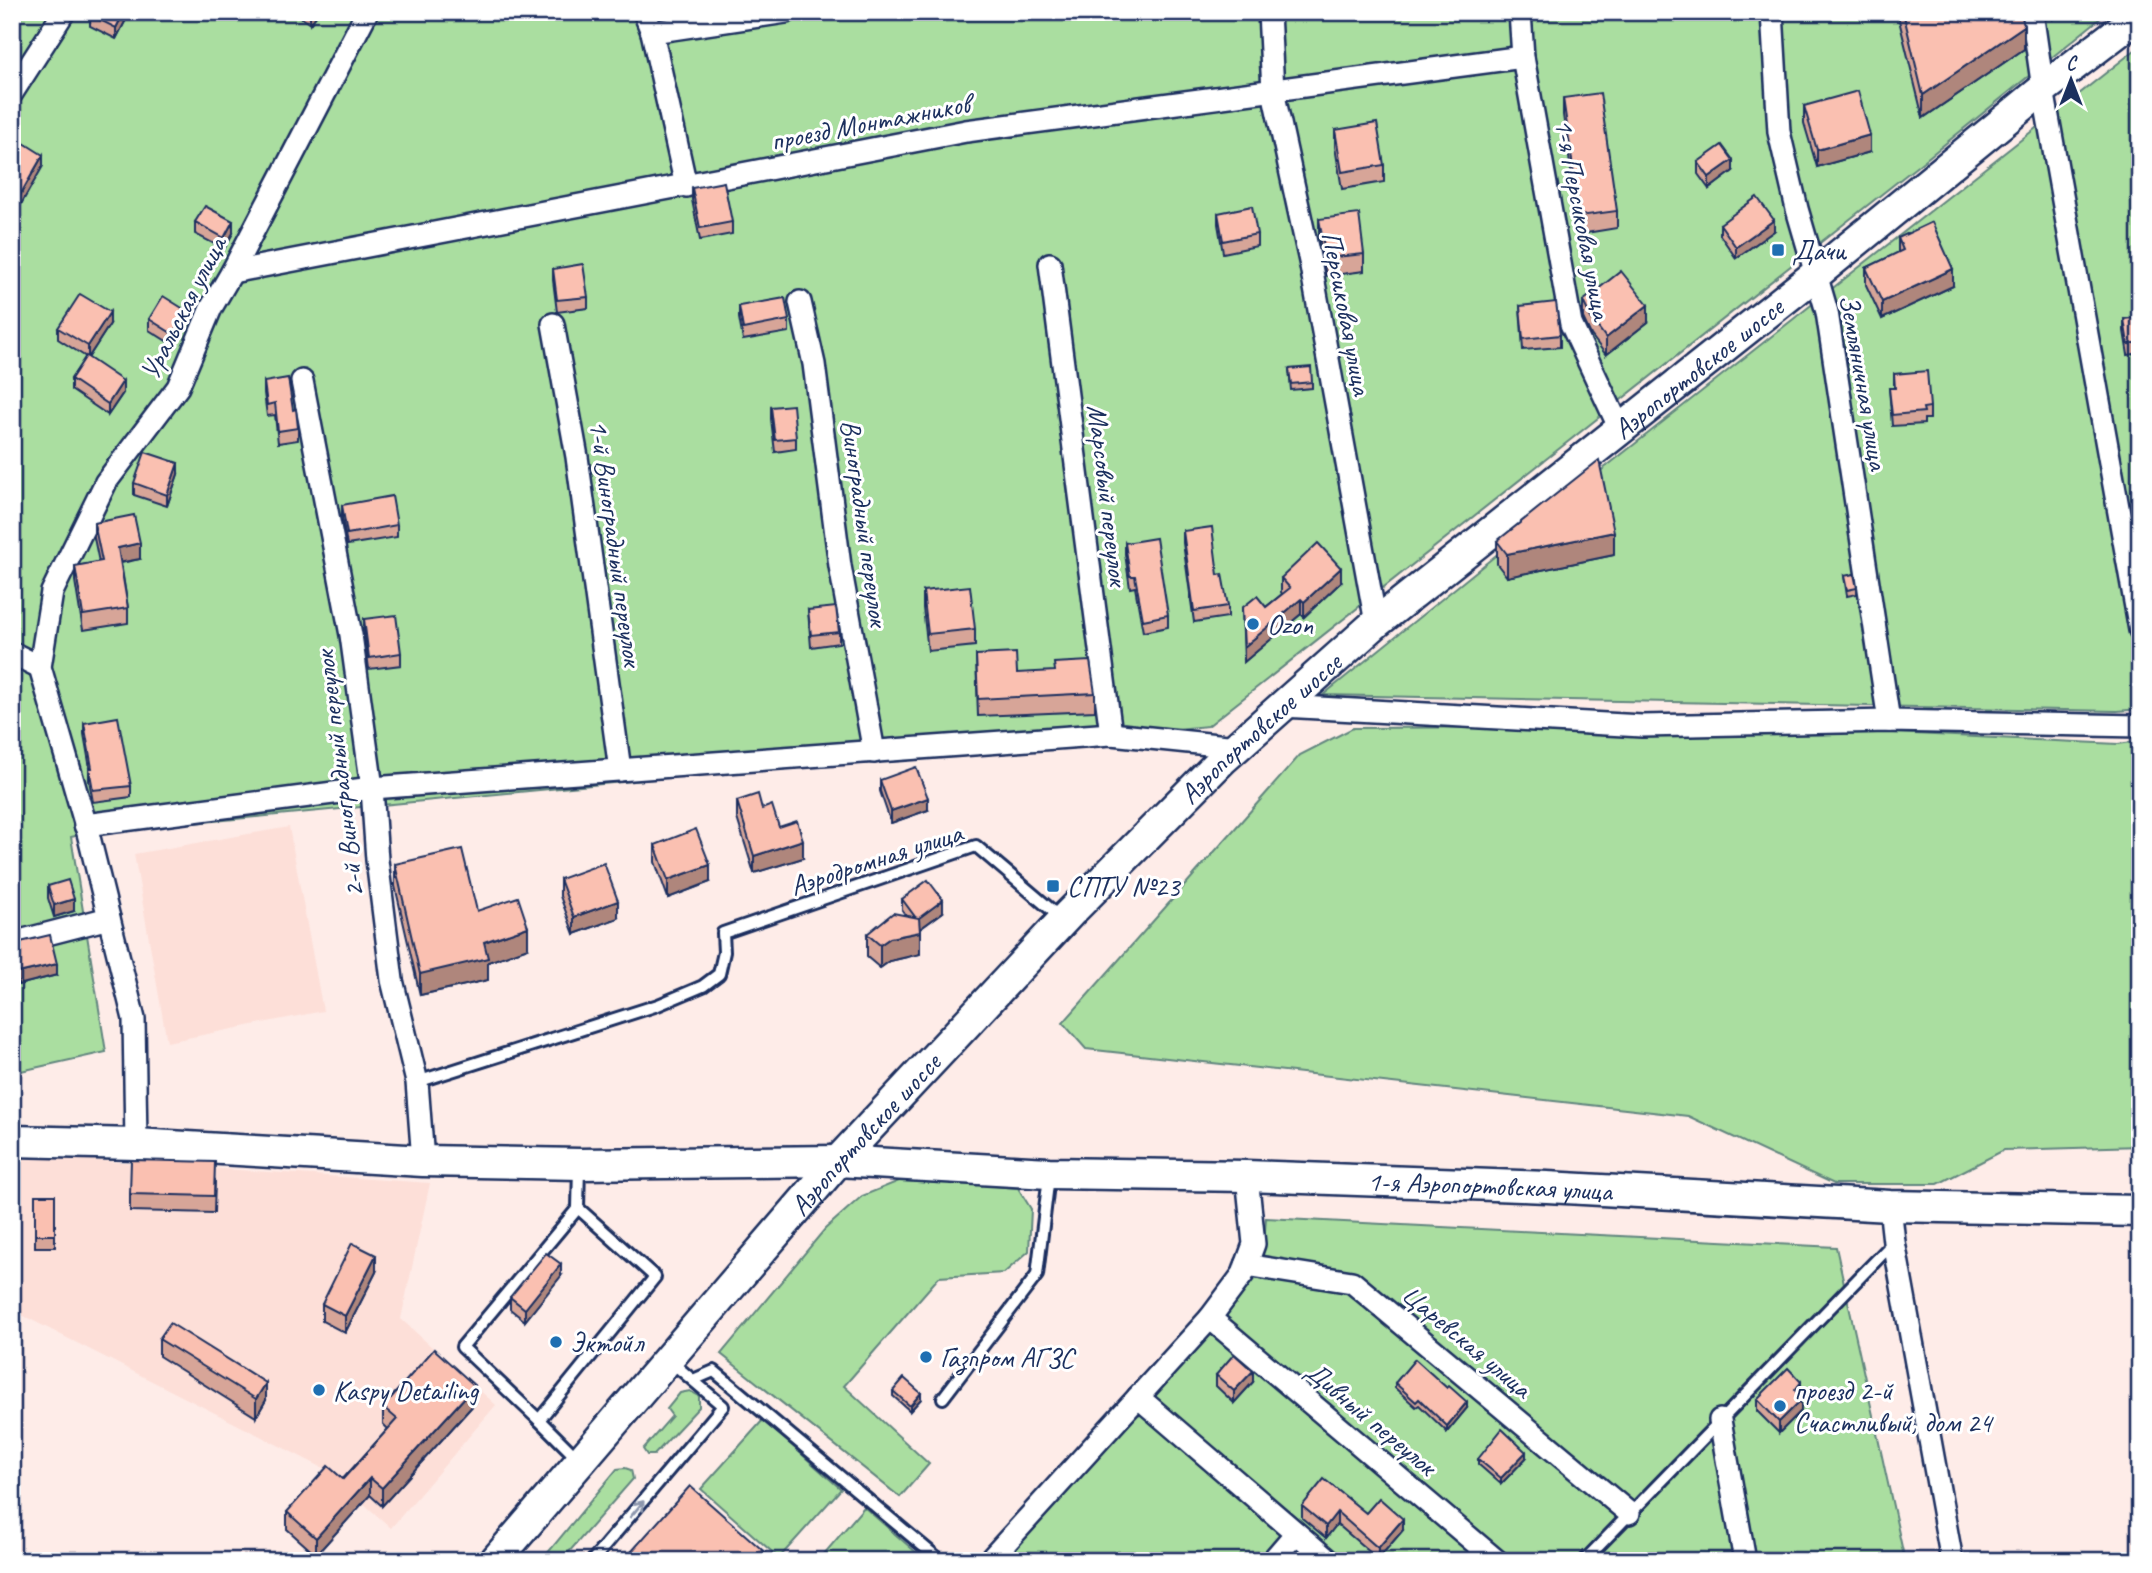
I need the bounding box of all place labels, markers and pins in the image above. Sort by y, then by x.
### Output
place label: Дачи [1792,233,1847,268]
marker: Дачи [1770,242,1786,258]
place label: Ozon [1267,607,1313,642]
marker: Ozon [1245,616,1261,632]
place label: СПТУ №23 [1067,869,1182,904]
marker: СПТУ №23 [1045,878,1061,894]
place label: Эктойл [570,1325,645,1360]
marker: Эктойл [548,1334,564,1350]
place label: Газпром АГЗС [940,1340,1077,1376]
marker: Газпром АГЗС [918,1349,934,1365]
place label: Kaspy Detailing [333,1373,479,1408]
place label: проезд 2-й Счастливый, дом 24 [1794,1373,1994,1440]
marker: Kaspy Detailing [311,1382,327,1398]
marker: проезд 2-й Счастливый, дом 24 [1772,1398,1788,1414]

